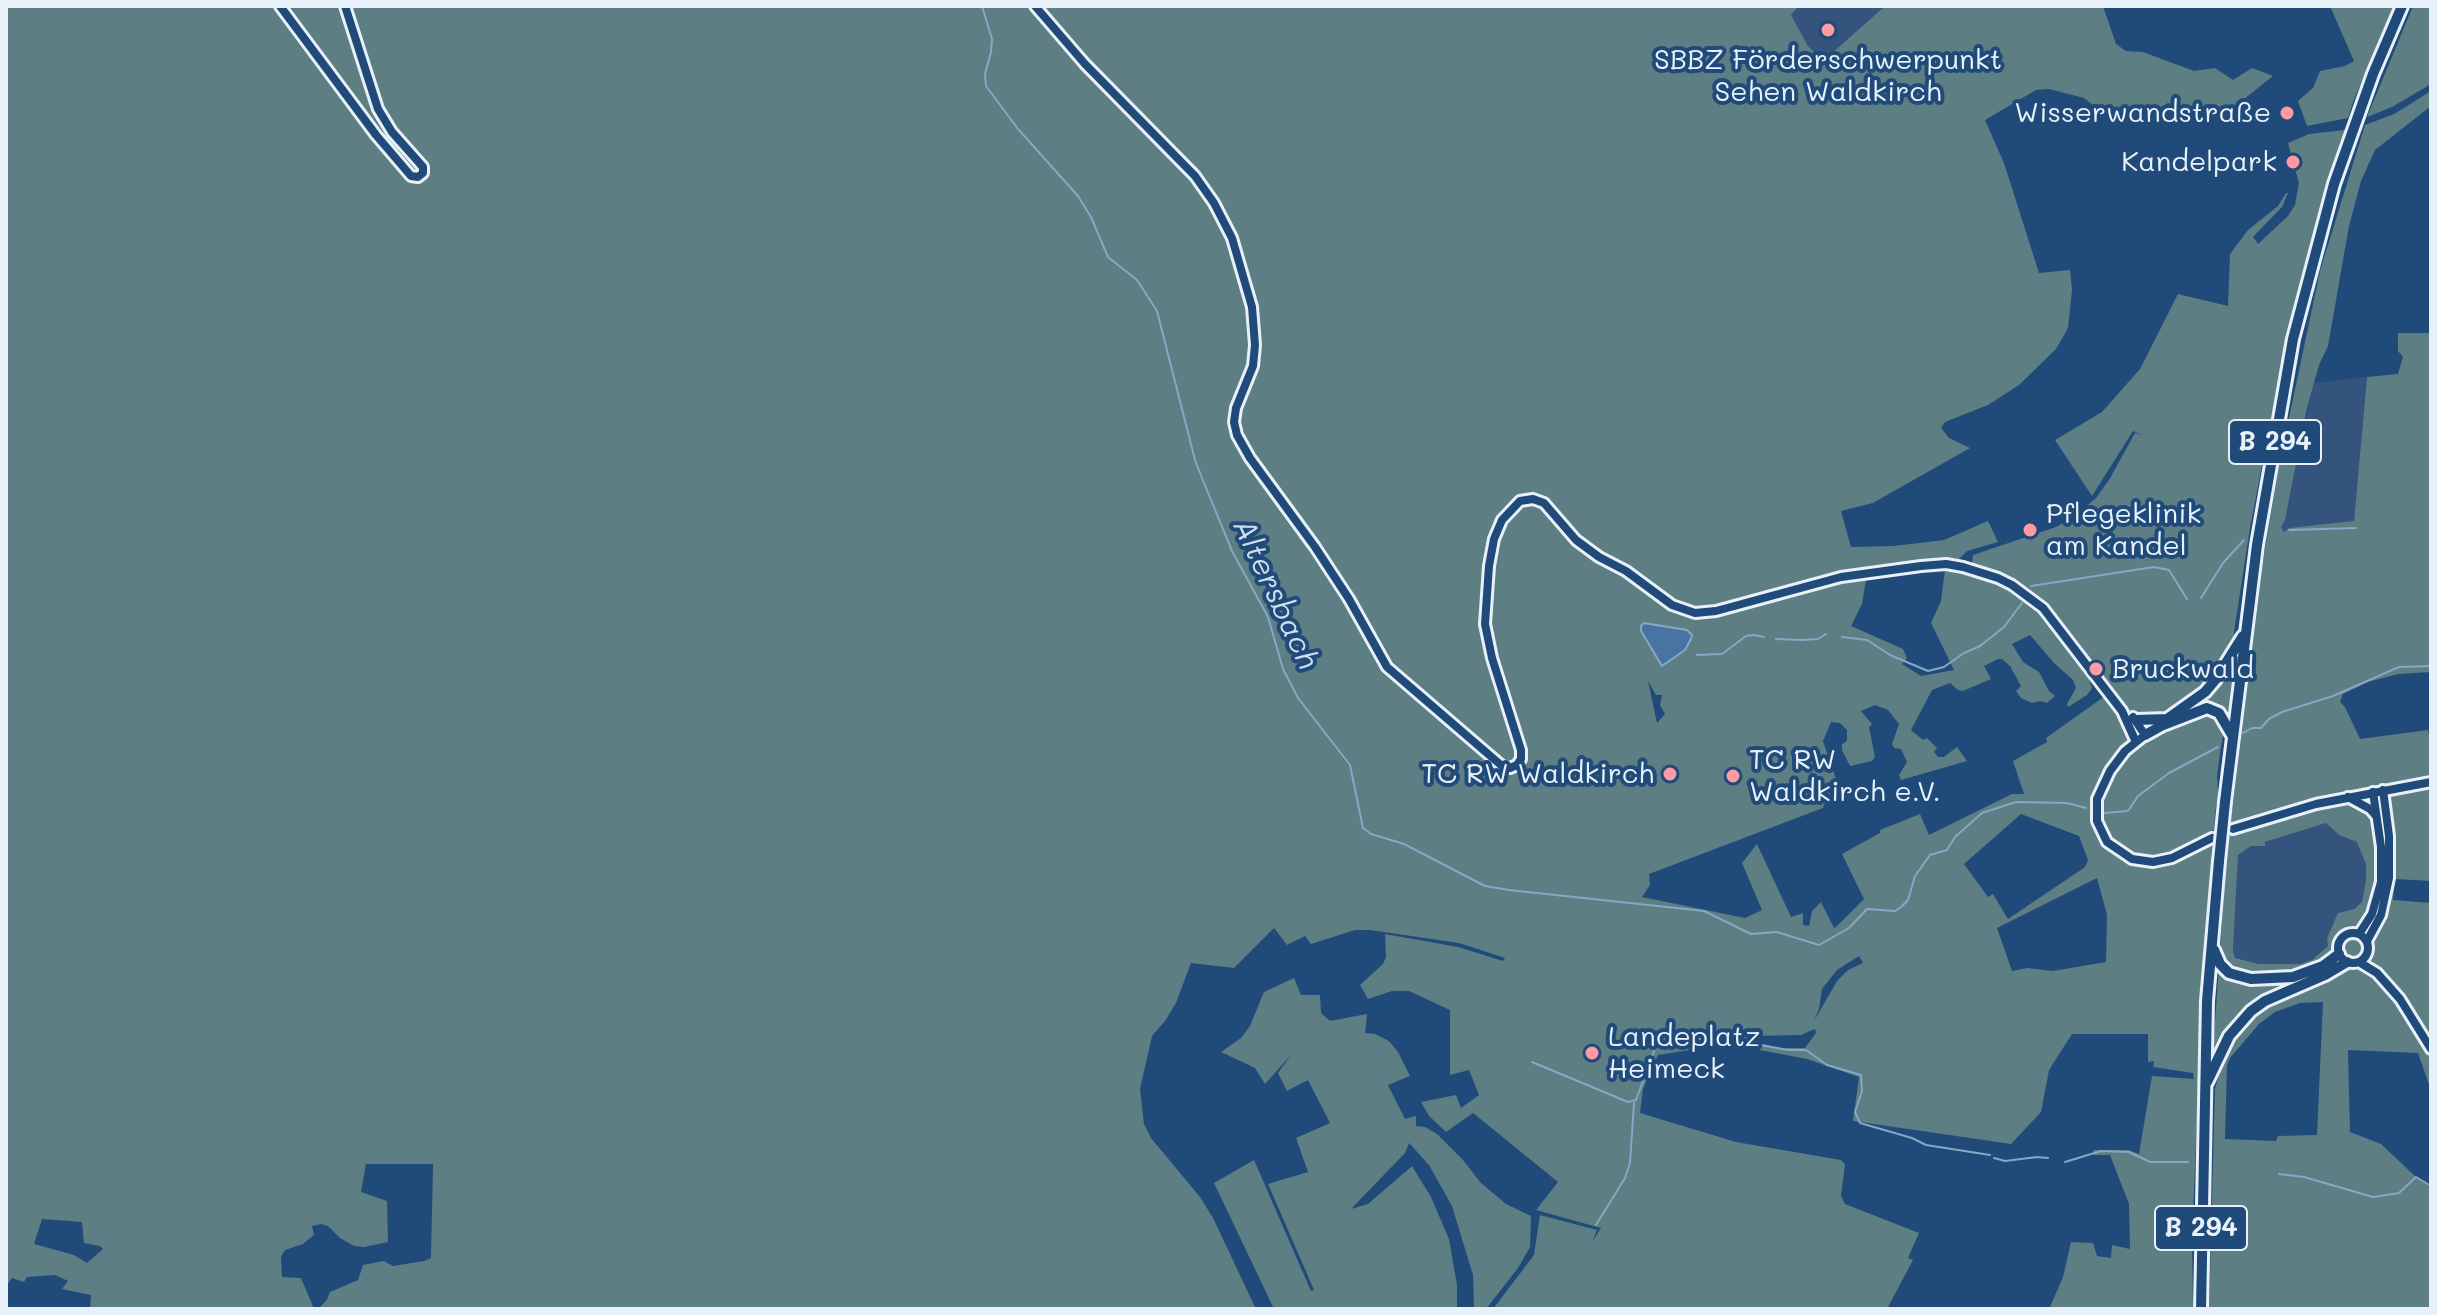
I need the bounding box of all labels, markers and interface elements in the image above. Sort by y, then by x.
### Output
marker: SBBZ Förderschwerpunkt Sehen Waldkirch [1819,21,1837,39]
place label: SBBZ Förderschwerpunkt Sehen Waldkirch [1654,43,2002,109]
place label: Wisserwandstraße [2014,96,2271,130]
marker: Wisserwandstraße [2278,104,2296,122]
place label: Kandelpark [2121,145,2277,179]
marker: Kandelpark [2284,153,2302,171]
road number: B 294 [2229,420,2321,464]
place label: Pflegeklinik am Kandel [2046,497,2201,563]
water label: Altersbach [1224,513,1326,675]
marker: Pflegeklinik am Kandel [2021,521,2039,539]
place label: Bruckwald [2112,652,2254,686]
marker: Bruckwald [2087,660,2105,678]
place label: TC RW Waldkirch e.V. [1749,743,1941,809]
place label: TC RW Waldkirch [1421,757,1654,791]
marker: TC RW Waldkirch [1661,765,1679,783]
marker: TC RW Waldkirch e.V. [1724,767,1742,785]
place label: Landeplatz Heimeck [1608,1020,1760,1086]
marker: Landeplatz Heimeck [1583,1044,1601,1062]
road number: B 294 [2155,1206,2247,1250]

